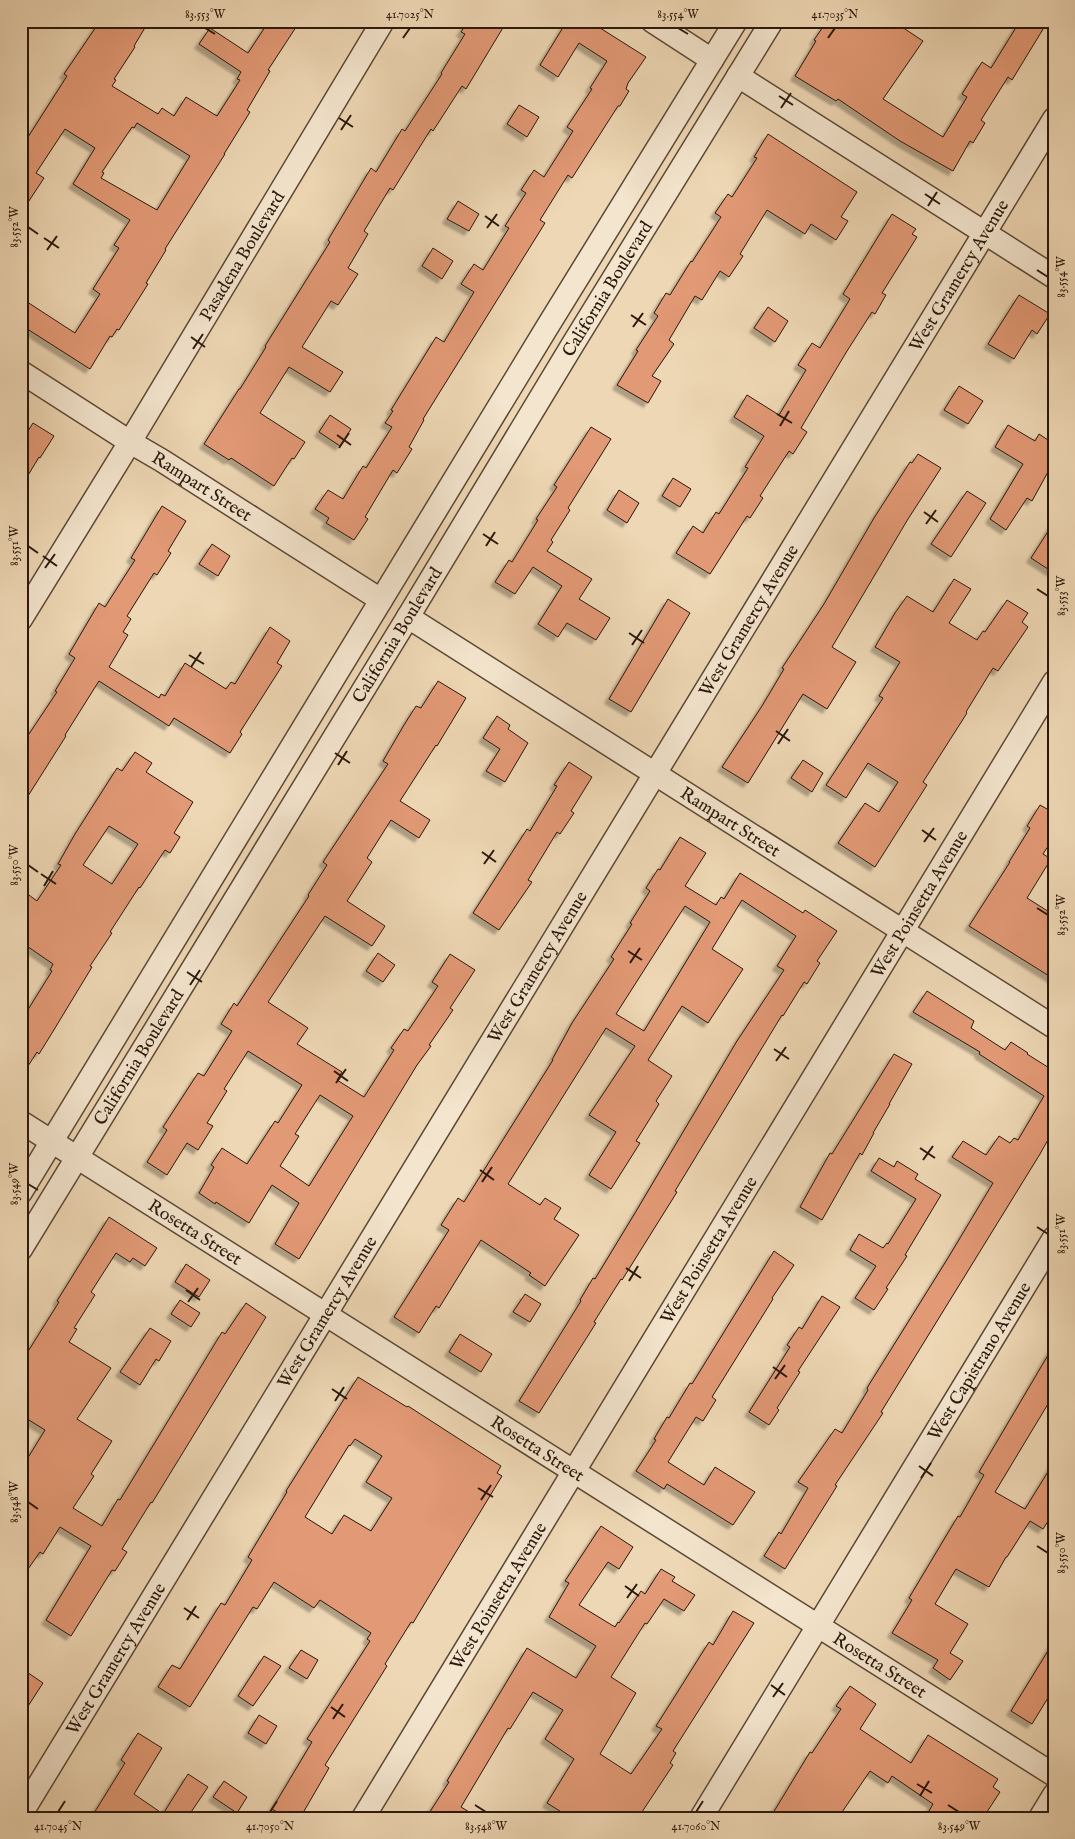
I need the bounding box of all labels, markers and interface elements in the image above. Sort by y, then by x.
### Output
text: 83.553°W [185,7,226,22]
text: 41.7025°N [386,7,435,22]
text: 83.554°W [657,7,699,22]
text: 41.7035°N [812,7,859,22]
street label: Pasadena Boulevard [195,187,291,326]
street label: West Gramercy Avenue [905,196,1015,356]
text: 83.552°W [7,206,22,248]
street label: California Boulevard [558,217,659,362]
text: 83.554°W [1054,256,1069,298]
street label: Rampart Street [147,447,256,528]
text: 83.551°W [7,525,22,566]
street label: West Gramercy Avenue [695,541,805,701]
street label: California Boulevard [348,563,449,708]
text: 83.553°W [1054,575,1069,616]
street label: Rampart Street [675,783,784,863]
street label: West Poinsetta Avenue [867,827,974,983]
text: 83.550°W [7,844,22,886]
street label: West Gramercy Avenue [483,887,594,1048]
text: 83.552°W [1054,894,1069,936]
street label: California Boulevard [89,985,190,1130]
text: 83.549°W [7,1162,22,1205]
street label: West Poinsetta Avenue [656,1173,764,1329]
street label: Rosetta Street [143,1195,246,1272]
text: 83.551°W [1054,1213,1069,1254]
street label: West Gramercy Avenue [273,1232,383,1393]
street label: West Capistrano Avenue [923,1278,1037,1445]
street label: Rosetta Street [485,1412,588,1488]
text: 83.548°W [7,1481,22,1523]
street label: West Poinsetta Avenue [446,1519,553,1675]
text: 83.550°W [1054,1532,1069,1574]
street label: West Gramercy Avenue [62,1579,172,1740]
street label: Rosetta Street [828,1628,930,1704]
text: 41.7045°N [34,1819,83,1834]
text: 41.7050°N [246,1819,295,1834]
text: 83.548°W [465,1819,508,1834]
text: 41.7060°N [672,1819,721,1834]
text: 83.549°W [938,1819,981,1834]

